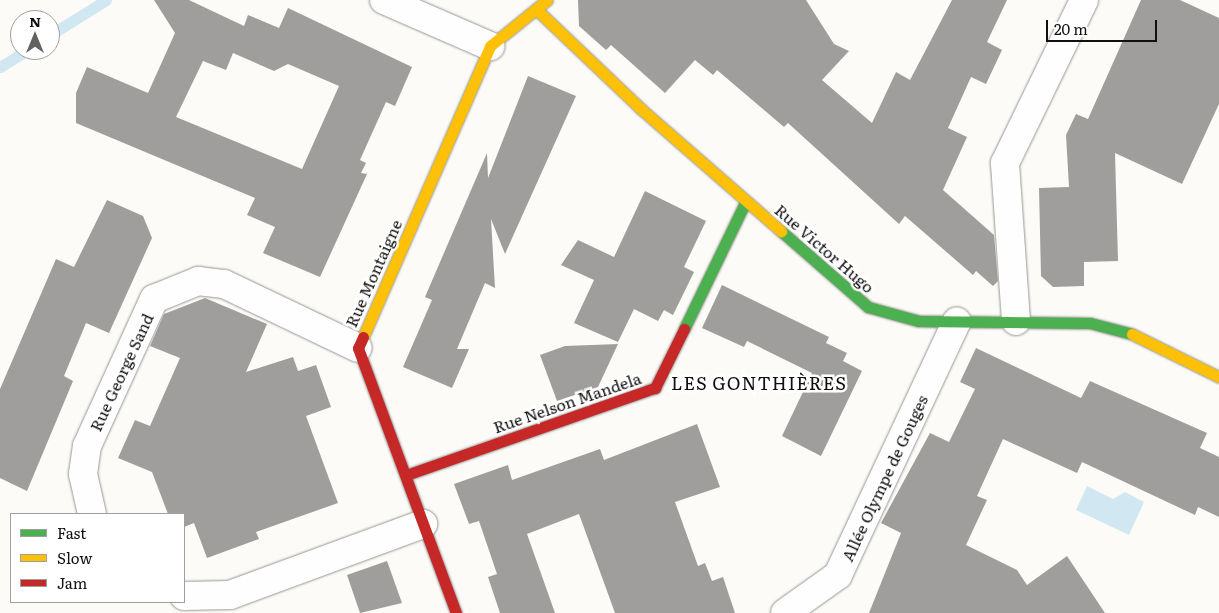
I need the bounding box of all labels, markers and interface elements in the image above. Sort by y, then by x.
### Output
north arrow [10,10,60,60]
scale bar [1049,10,1160,42]
text: N [29,11,41,31]
text: 20 m [1054,17,1088,40]
street label: Rue Victor Hugo [772,200,878,296]
street label: Rue Montaigne [341,216,405,330]
street label: Rue George Sand [85,310,157,434]
street label: Rue Nelson Mandela [491,368,643,436]
district label: LES GONTHIÈRES [669,372,849,394]
street label: Allée Olympe de Gouges [837,392,931,564]
legend [10,513,185,603]
text: Fast [57,521,86,544]
text: Slow [57,546,92,569]
text: Jam [57,571,87,594]

